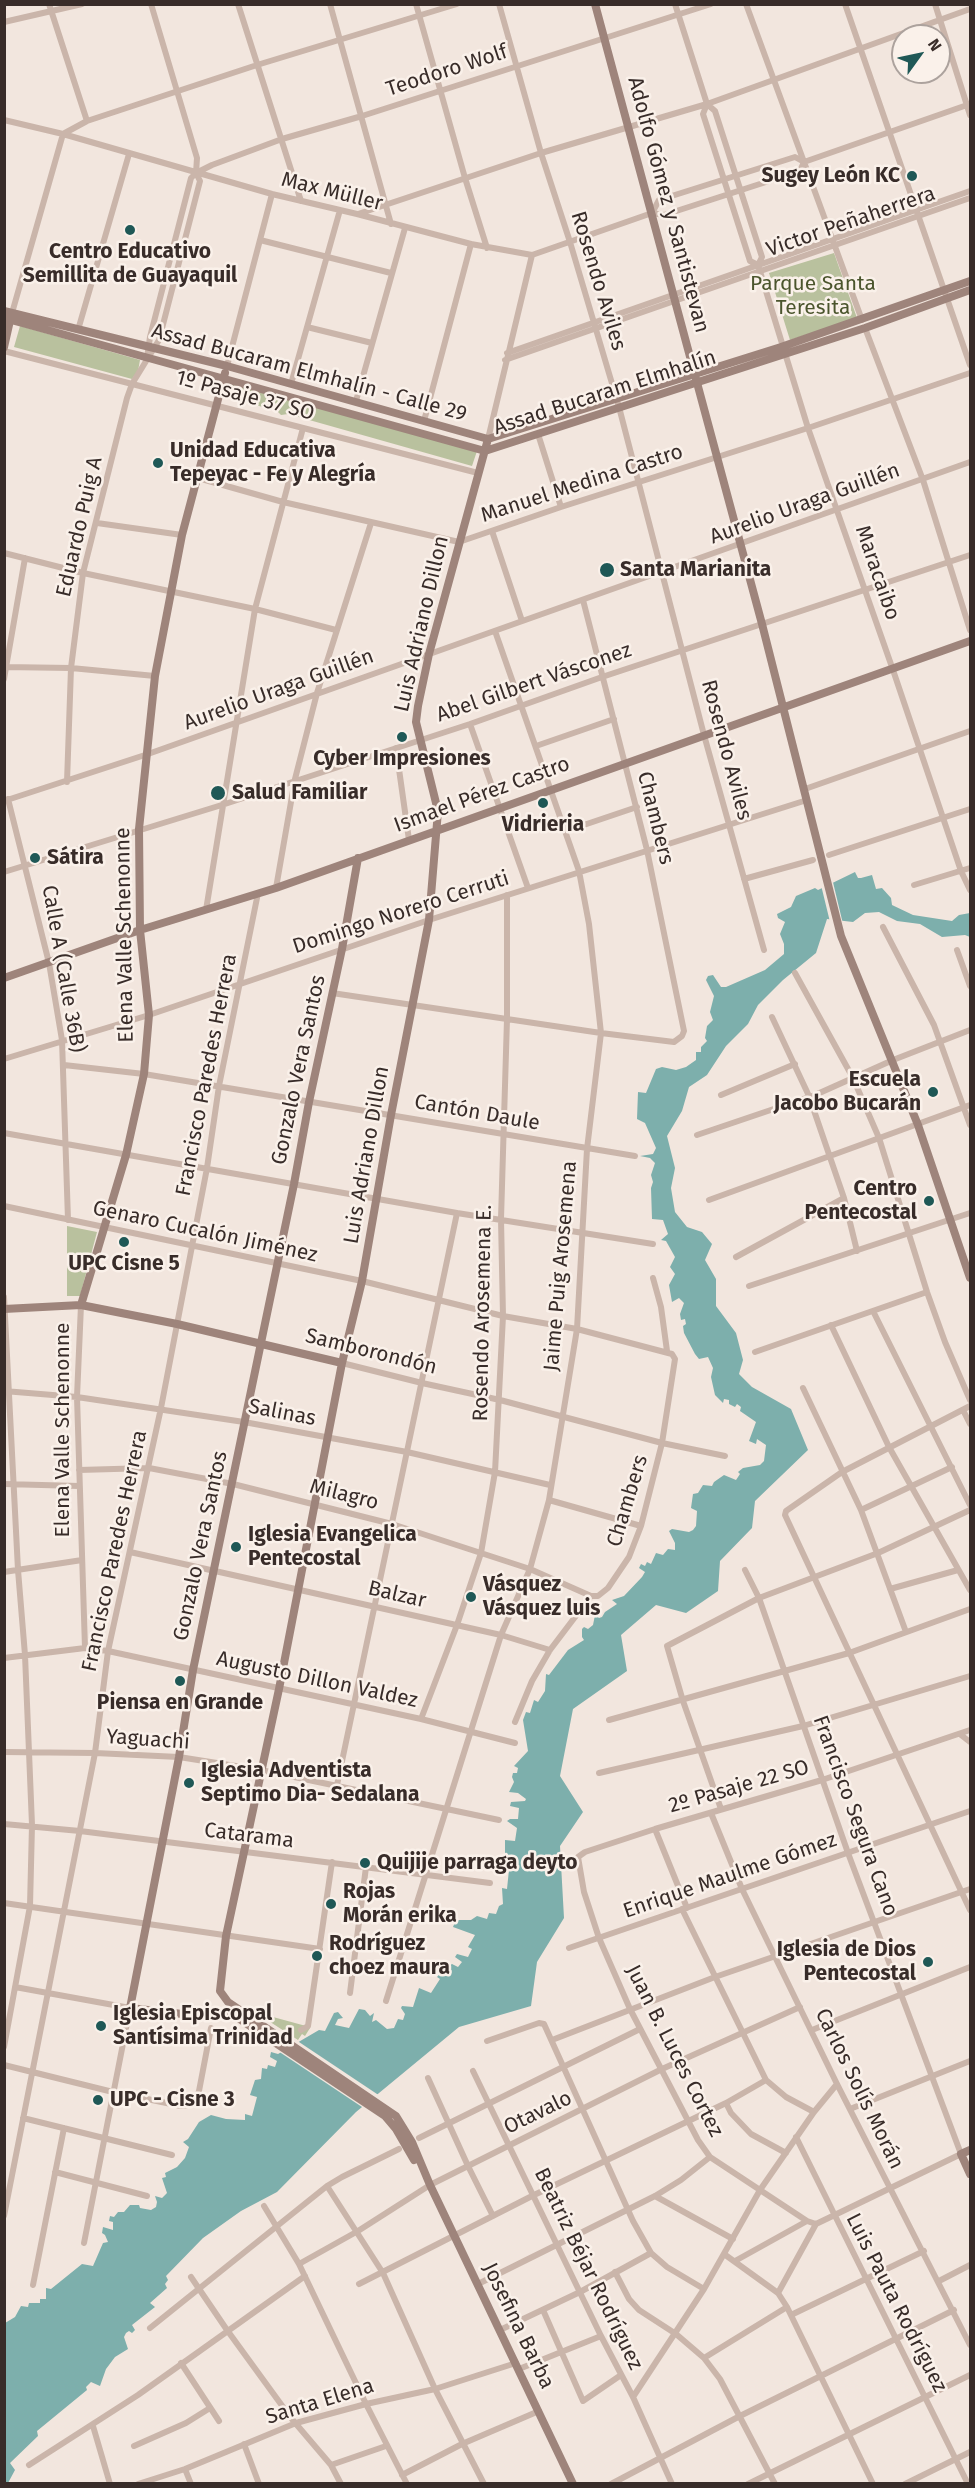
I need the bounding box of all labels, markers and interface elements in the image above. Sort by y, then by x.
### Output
north arrow [891,24,951,84]
text: N [924,35,946,55]
street label: Teodoro Wolf [383,40,511,102]
street label: Adolfo Gómez y Santistevan [622,74,714,336]
place label: Sugey León KC [761,163,900,189]
street label: Max Müller [279,167,385,217]
marker: Sugey León KC [905,169,919,183]
street label: Victor Peñaherrera [763,181,939,263]
street label: Rosendo Aviles [565,208,631,354]
marker: Centro Educativo Semillita de Guayaquil [123,223,137,237]
place label: Centro Educativo Semillita de Guayaquil [23,239,237,289]
park label: Parque Santa Teresita [750,271,876,321]
street label: Assad Bucaram Elmhalín - Calle 29 [149,319,469,427]
street label: Assad Bucaram Elmhalín [491,345,719,441]
street label: 1º Pasaje 37 SO [173,365,317,427]
place label: Unidad Educativa Tepeyac - Fe y Alegría [170,438,376,488]
street label: Manuel Medina Castro [478,439,686,529]
street label: Eduardo Puig A [52,454,108,600]
marker: Unidad Educativa Tepeyac - Fe y Alegría [151,456,165,470]
street label: Aurelio Uraga Guillén [707,458,903,550]
street label: Maracaibo [849,522,905,624]
street label: Luis Adriano Dillon [389,533,455,715]
place label: Santa Marianita [620,557,771,583]
marker: Santa Marianita [598,561,616,579]
street label: Abel Gilbert Vásconez [433,638,635,728]
street label: Aurelio Uraga Guillén [181,644,377,736]
street label: Rosendo Aviles [695,677,757,823]
marker: Cyber Impresiones [395,730,409,744]
place label: Cyber Impresiones [313,746,491,772]
street label: Ismael Pérez Castro [391,752,573,838]
street label: Chambers [631,769,679,867]
place label: Salud Familiar [232,780,367,806]
marker: Salud Familiar [209,784,227,802]
marker: Vidrieria [536,796,550,810]
place label: Vidrieria [502,812,584,838]
street label: Elena Valle Schenonne [111,827,139,1043]
place label: Sátira [47,845,104,871]
marker: Sátira [28,851,42,865]
street label: Domingo Norero Cerruti [290,866,512,960]
street label: Calle A (Calle 36B) [36,883,90,1055]
street label: Francisco Paredes Herrera [171,952,243,1198]
street label: Gonzalo Vera Santos [267,973,331,1167]
street label: Luis Adriano Dillon [339,1064,395,1246]
place label: Escuela Jacobo Bucarán [774,1067,921,1117]
marker: Escuela Jacobo Bucarán [926,1085,940,1099]
street label: Cantón Daule [412,1090,542,1136]
street label: Jaime Puig Arosemena [539,1160,583,1372]
place label: Centro Pentecostal [805,1176,917,1226]
marker: Centro Pentecostal [922,1194,936,1208]
street label: Genaro Cucalón Jiménez [90,1196,320,1268]
street label: Rosendo Arosemena E. [469,1204,497,1422]
marker: UPC Cisne 5 [117,1235,131,1249]
place label: UPC Cisne 5 [68,1251,180,1277]
street label: Elena Valle Schenonne [50,1323,76,1537]
street label: Samborondón [303,1323,439,1381]
street label: Salinas [246,1394,318,1432]
street label: Francisco Paredes Herrera [77,1428,153,1674]
street label: Gonzalo Vera Santos [169,1449,233,1643]
street label: Chambers [602,1452,654,1550]
street label: Milagro [307,1474,381,1516]
place label: Iglesia Evangelica Pentecostal [248,1522,417,1572]
marker: Iglesia Evangelica Pentecostal [229,1540,243,1554]
place label: Vásquez Vásquez luis [483,1572,601,1622]
street label: Balzar [366,1576,428,1614]
marker: Vásquez Vásquez luis [464,1590,478,1604]
street label: Augusto Dillon Valdez [214,1646,420,1714]
marker: Piensa en Grande [173,1674,187,1688]
place label: Piensa en Grande [97,1690,263,1716]
street label: Francisco Segura Cano [807,1712,903,1920]
street label: Yaguachi [105,1725,191,1755]
street label: 2º Pasaje 22 SO [666,1755,812,1819]
place label: Iglesia Adventista Septimo Dia- Sedalana [201,1758,419,1808]
marker: Iglesia Adventista Septimo Dia- Sedalana [182,1776,196,1790]
street label: Catarama [203,1818,295,1854]
street label: Enrique Maulme Gómez [620,1828,840,1924]
place label: Quijije parraga deyto [377,1850,577,1876]
marker: Quijije parraga deyto [358,1856,372,1870]
place label: Rojas Morán erika [343,1879,457,1929]
marker: Rojas Morán erika [324,1897,338,1911]
place label: Rodríguez choez maura [329,1931,450,1981]
place label: Iglesia de Dios Pentecostal [777,1937,916,1987]
marker: Rodríguez choez maura [310,1949,324,1963]
marker: Iglesia de Dios Pentecostal [921,1955,935,1969]
street label: Juan B. Luces Cortez [620,1961,728,2141]
place label: Iglesia Episcopal Santísima Trinidad [113,2001,293,2051]
street label: Carlos Solís Morán [809,2005,909,2173]
marker: Iglesia Episcopal Santísima Trinidad [94,2019,108,2033]
street label: Otavalo [500,2086,576,2140]
place label: UPC - Cisne 3 [110,2087,235,2113]
marker: UPC - Cisne 3 [91,2093,105,2107]
street label: Beatriz Béjar Rodríguez [528,2164,648,2374]
street label: Luis Pauta Rodríguez [840,2209,952,2397]
street label: Josefina Barba [477,2259,559,2393]
street label: Santa Elena [263,2374,377,2430]

